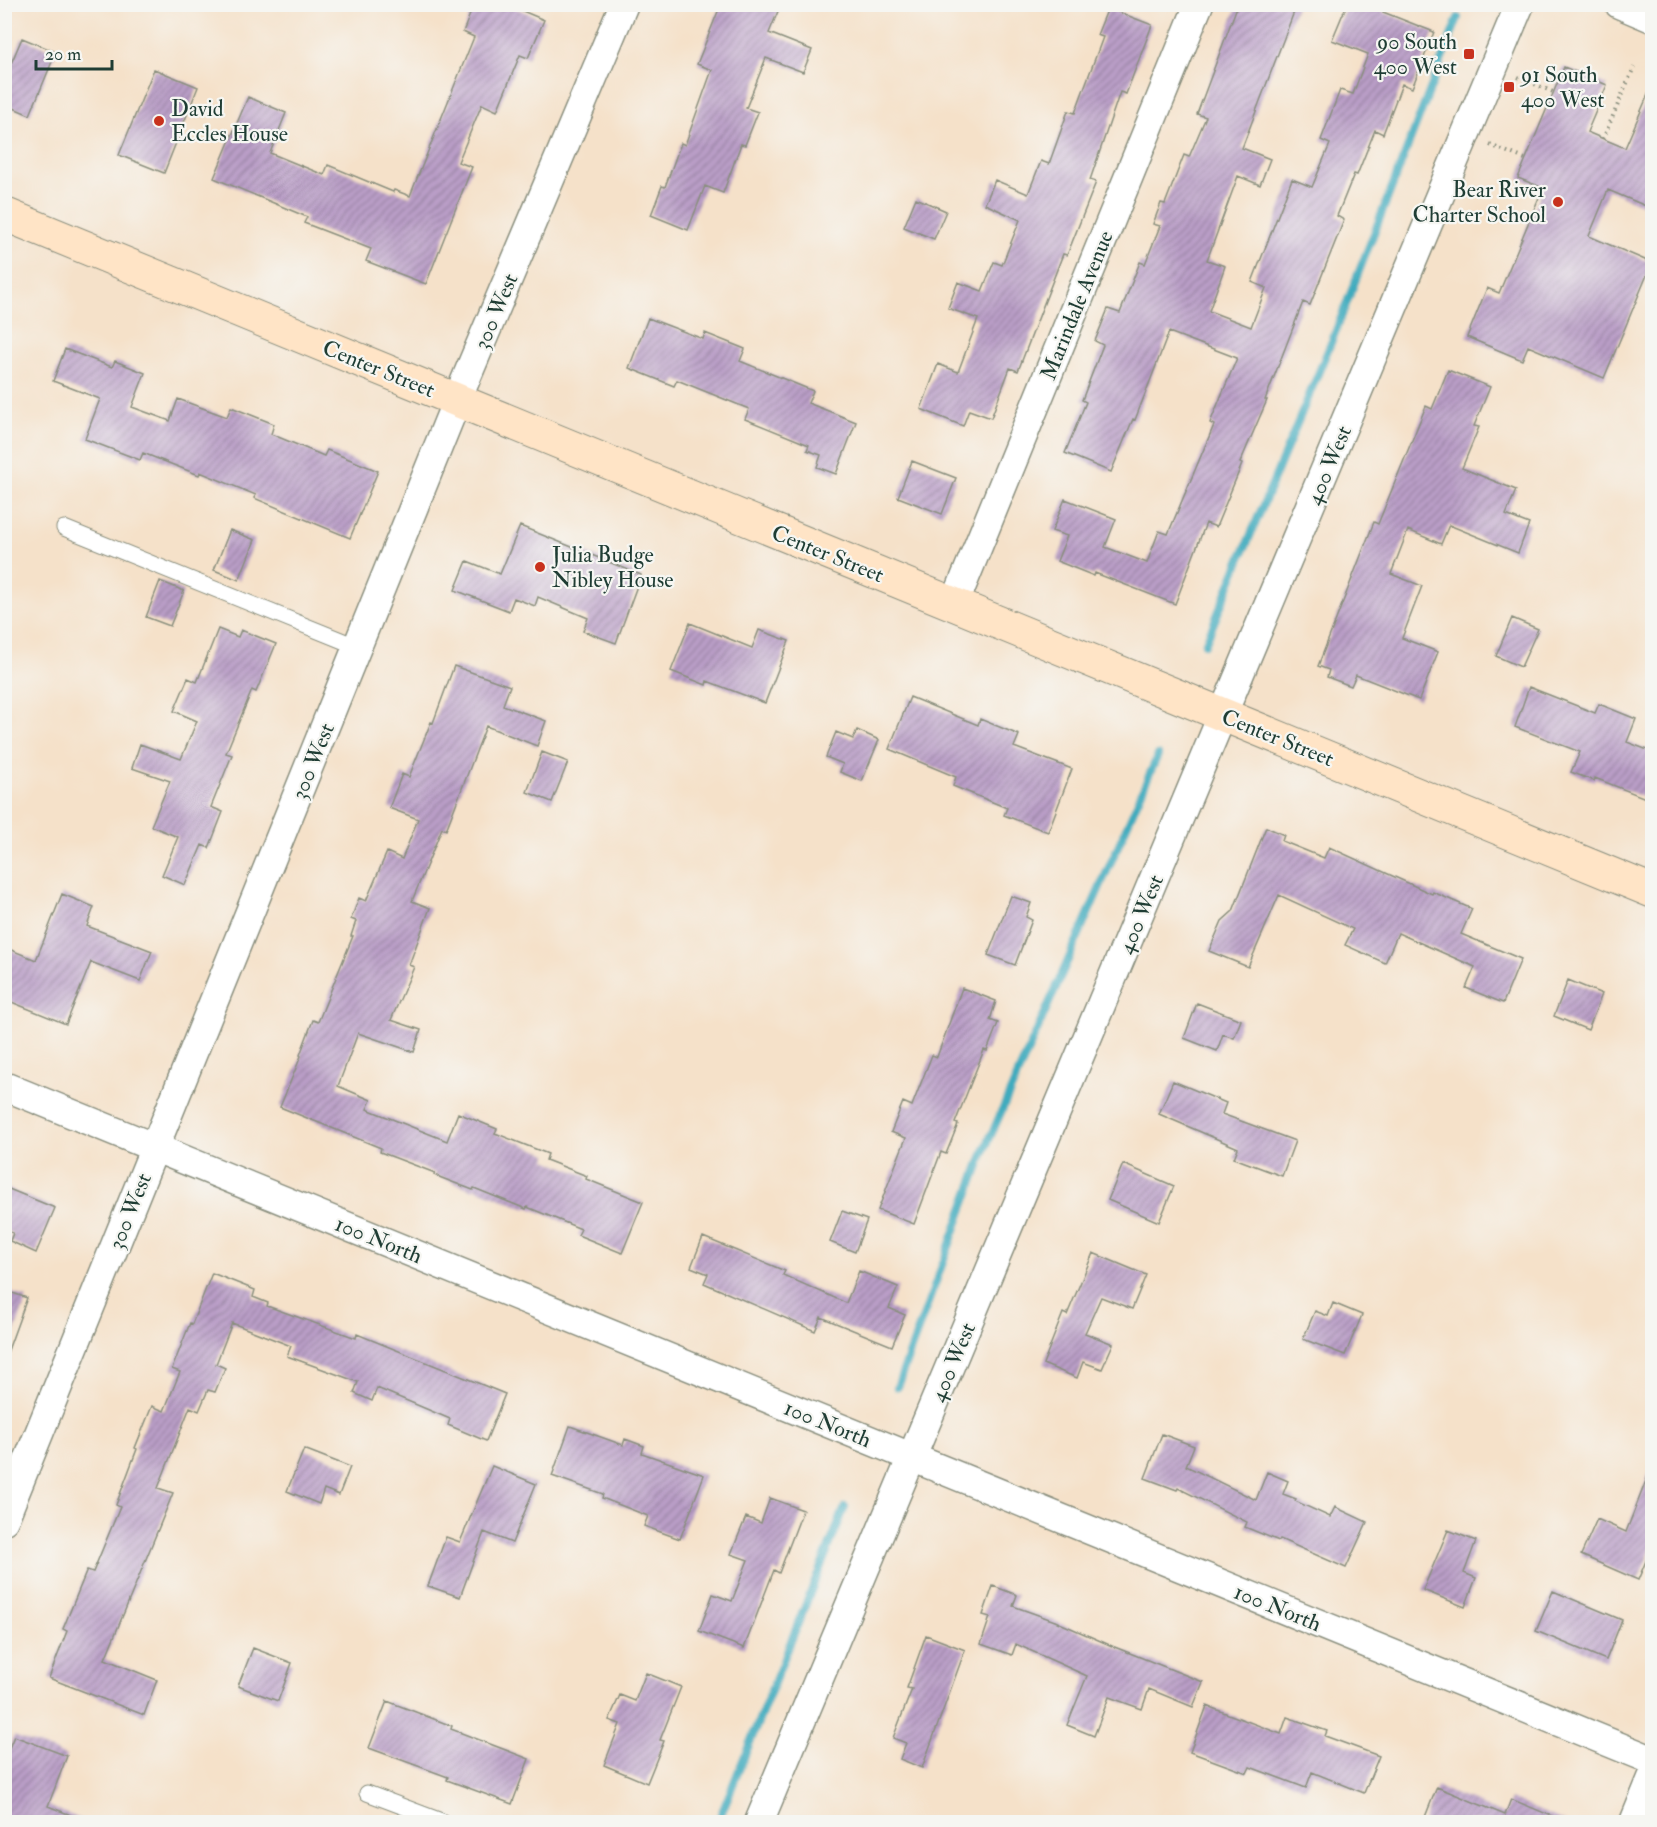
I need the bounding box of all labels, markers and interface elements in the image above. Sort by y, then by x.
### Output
place label: 90 South 400 West [1374,28,1457,81]
scale bar [36,33,112,71]
text: 20 m [45,43,81,66]
marker: 90 South 400 West [1462,47,1476,61]
place label: 91 South 400 West [1519,61,1604,114]
marker: 91 South 400 West [1502,80,1516,94]
place label: David Eccles House [171,95,288,148]
marker: David Eccles House [152,114,166,128]
place label: Bear River Charter School [1413,176,1547,229]
marker: Bear River Charter School [1551,195,1565,209]
street label: Marindale Avenue [1034,227,1120,384]
street label: 300 West [467,269,524,354]
street label: Center Street [318,334,439,404]
street label: 400 West [1300,422,1358,509]
street label: Center Street [767,519,888,589]
place label: Julia Budge Nibley House [551,541,673,594]
marker: Julia Budge Nibley House [533,560,547,574]
street label: Center Street [1217,703,1338,773]
street label: 300 West [285,719,341,804]
street label: 400 West [1112,871,1170,958]
street label: 300 West [102,1169,158,1254]
street label: 100 North [331,1210,427,1270]
street label: 400 West [924,1319,982,1406]
street label: 100 North [780,1394,876,1454]
street label: 100 North [1230,1578,1326,1638]

